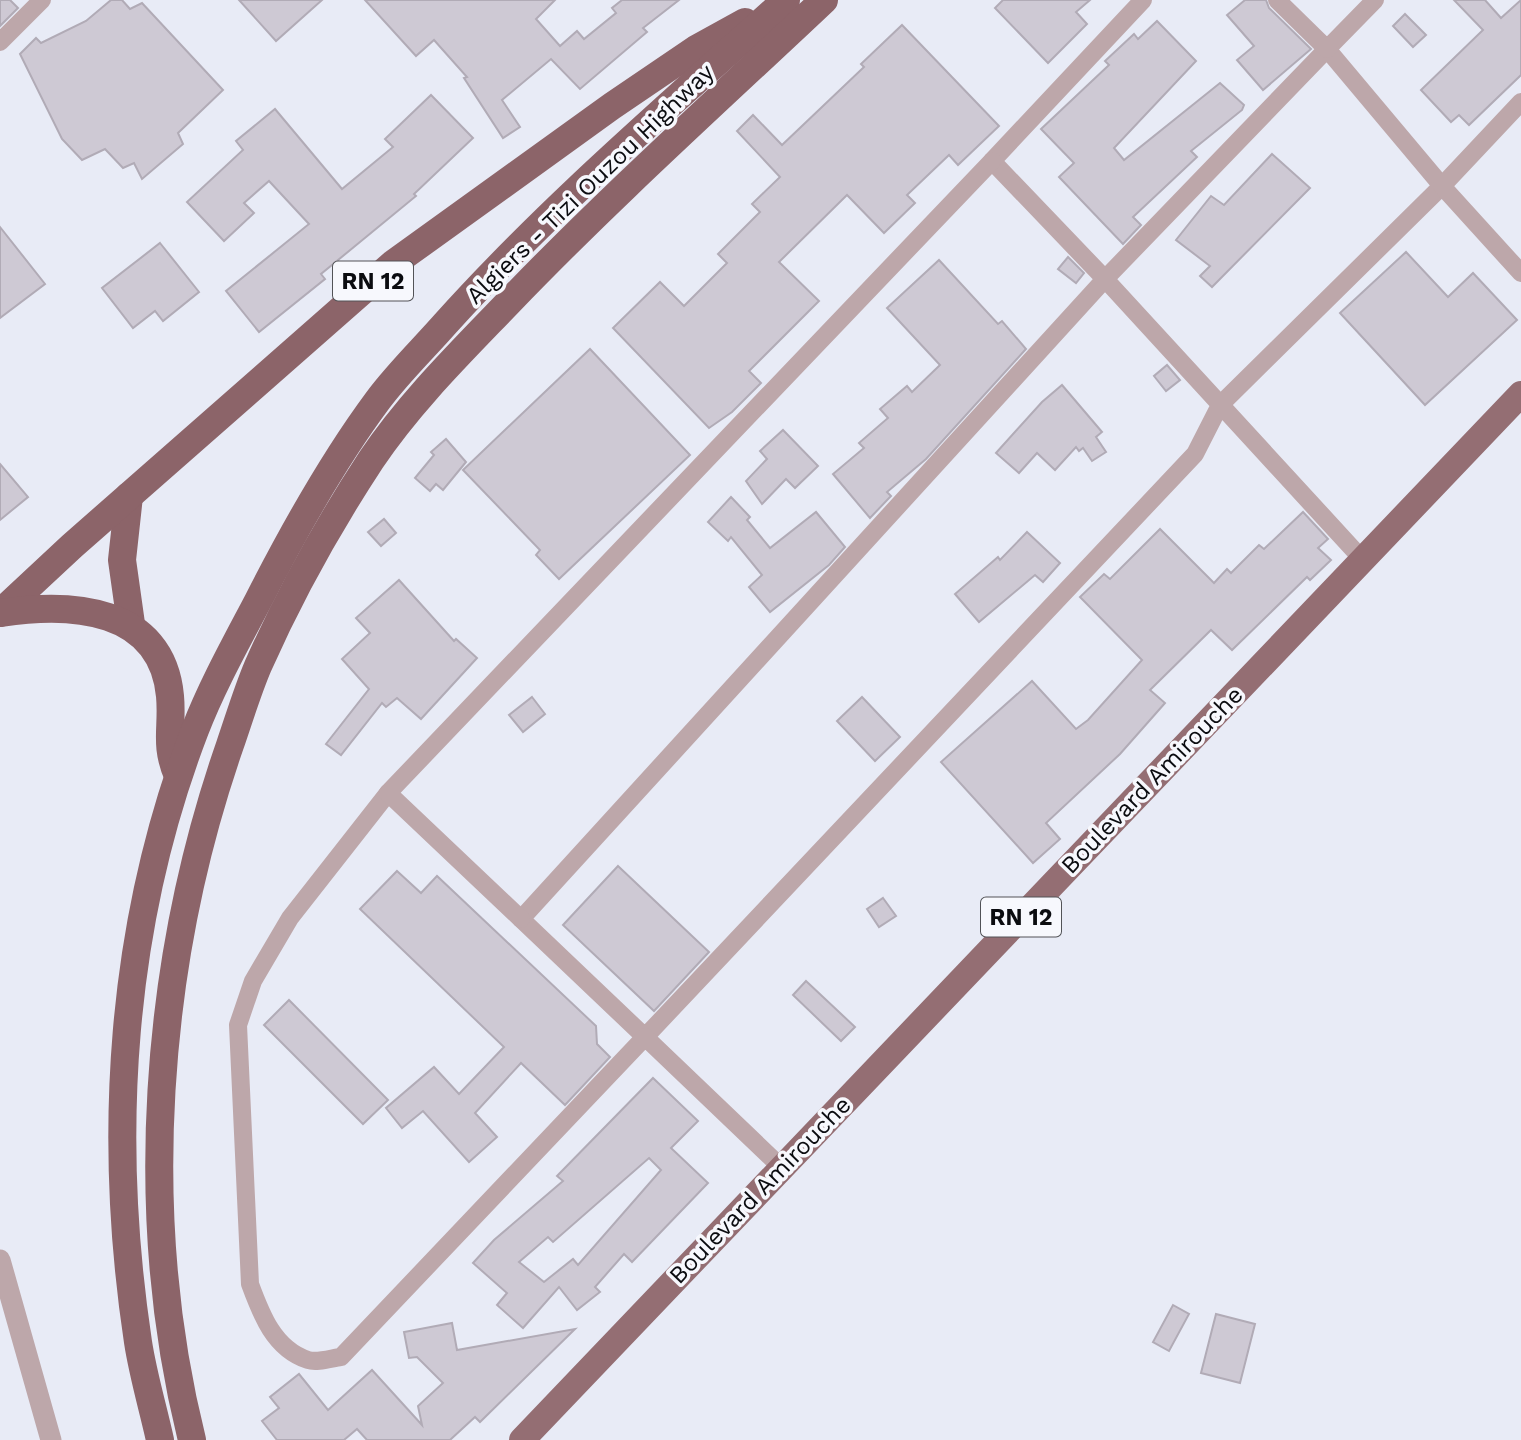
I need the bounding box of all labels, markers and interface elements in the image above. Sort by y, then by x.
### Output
street label: Algiers - Tizi Ouzou Highway [460,58,720,310]
road number: RN 12 [333,262,413,300]
street label: Boulevard Amirouche [1055,681,1249,879]
road number: RN 12 [981,898,1061,936]
street label: Boulevard Amirouche [663,1091,857,1289]

